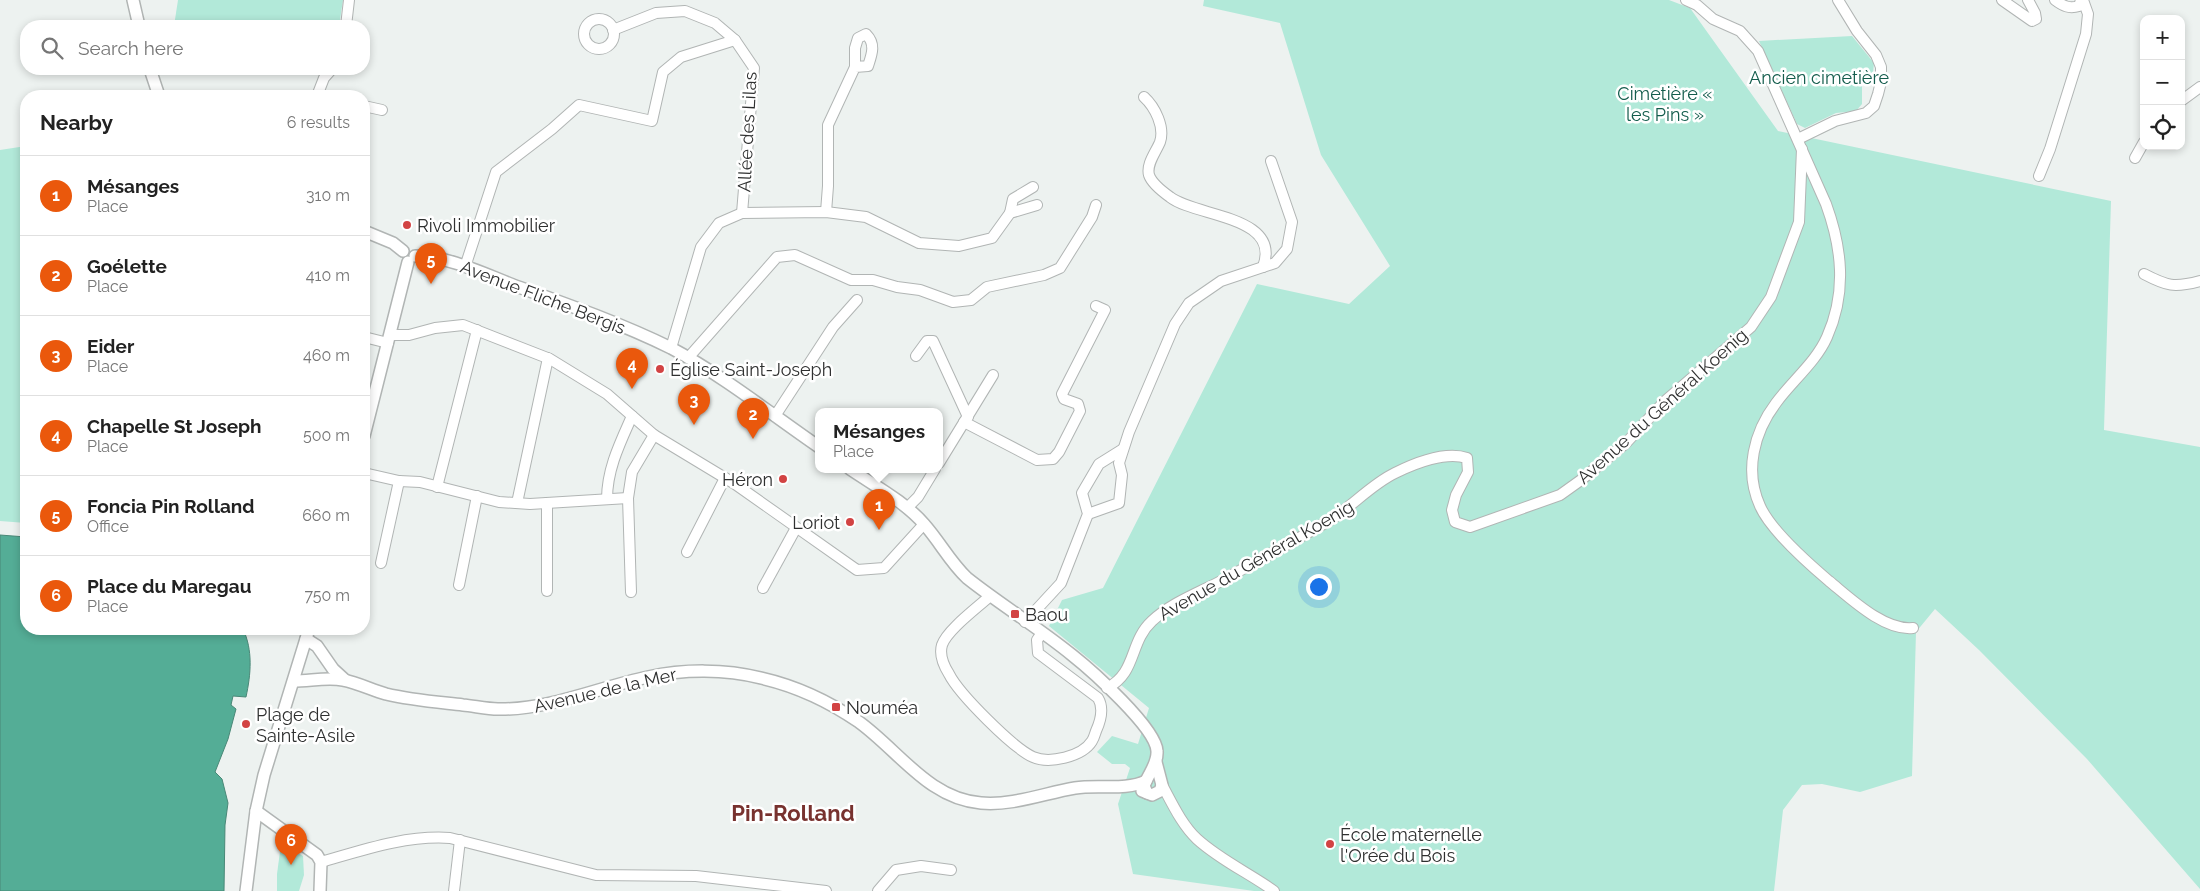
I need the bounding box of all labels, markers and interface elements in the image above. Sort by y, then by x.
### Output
map controls [2140,15,2185,150]
button: + [2140,15,2185,60]
search box [20,20,370,75]
icon: search [38,34,66,62]
text: Search here [78,37,184,59]
button: − [2140,60,2185,105]
park label: Ancien cimetière [1749,67,1889,88]
street label: Allée des Lilas [733,71,761,193]
park label: Cimetière « les Pins » [1617,83,1713,125]
button: locate [2140,105,2185,150]
text: Nearby [40,110,113,135]
text: 6 results [287,113,350,132]
text: Mésanges [87,175,179,197]
text: 1 [52,186,60,205]
text: 310 m [306,186,350,205]
text: Place [87,197,128,216]
place label: Rivoli Immobilier [417,215,556,236]
marker: Rivoli Immobilier [401,219,413,231]
pin: 5 [415,243,447,284]
text: Goélette [87,255,167,277]
street label: Avenue Fliche Bergis [458,256,629,338]
text: 2 [51,266,61,285]
text: 410 m [306,266,350,285]
text: Place [87,277,128,296]
street label: Avenue du Général Koenig [1573,324,1751,488]
text: Eider [87,335,134,357]
text: 3 [52,346,60,365]
text: 460 m [303,346,350,365]
pin: 4 [616,348,648,389]
text: Place [87,357,128,376]
place label: Église Saint-Joseph [670,358,832,380]
marker: Église Saint-Joseph [654,363,666,375]
pin: 3 [678,384,710,425]
pin: 2 [737,398,769,439]
popup [815,408,943,473]
text: Chapelle St Joseph [87,415,262,437]
text: Mésanges [833,420,925,442]
text: 4 [51,426,61,445]
text: 500 m [303,426,350,445]
text: Place [87,437,128,456]
text: Place [833,442,874,461]
place label: Héron [722,469,773,490]
marker: Héron [777,473,789,485]
pin: 1 [863,489,895,530]
text: Foncia Pin Rolland [87,495,255,517]
street label: Avenue du Général Koenig [1155,496,1357,624]
text: 5 [52,506,60,525]
text: 660 m [302,506,350,525]
place label: Loriot [792,512,840,533]
marker: Loriot [844,516,856,528]
text: Office [87,517,129,536]
your location [1306,574,1332,600]
text: Place du Maregau [87,575,251,597]
text: 6 [51,586,61,605]
text: 750 m [304,586,350,605]
text: Place [87,597,128,616]
place label: Baou [1025,604,1068,625]
marker: Baou [1009,608,1021,620]
street label: Avenue de la Mer [532,663,679,717]
place label: Nouméa [846,697,918,718]
marker: Nouméa [830,701,842,713]
place label: Plage de Sainte-Asile [256,704,356,746]
marker: Plage de Sainte-Asile [240,718,252,730]
district label: Pin-Rolland [731,800,855,826]
place label: École maternelle l'Orée du Bois [1340,823,1482,866]
pin: 6 [275,824,307,865]
marker: École maternelle l'Orée du Bois [1324,838,1336,850]

